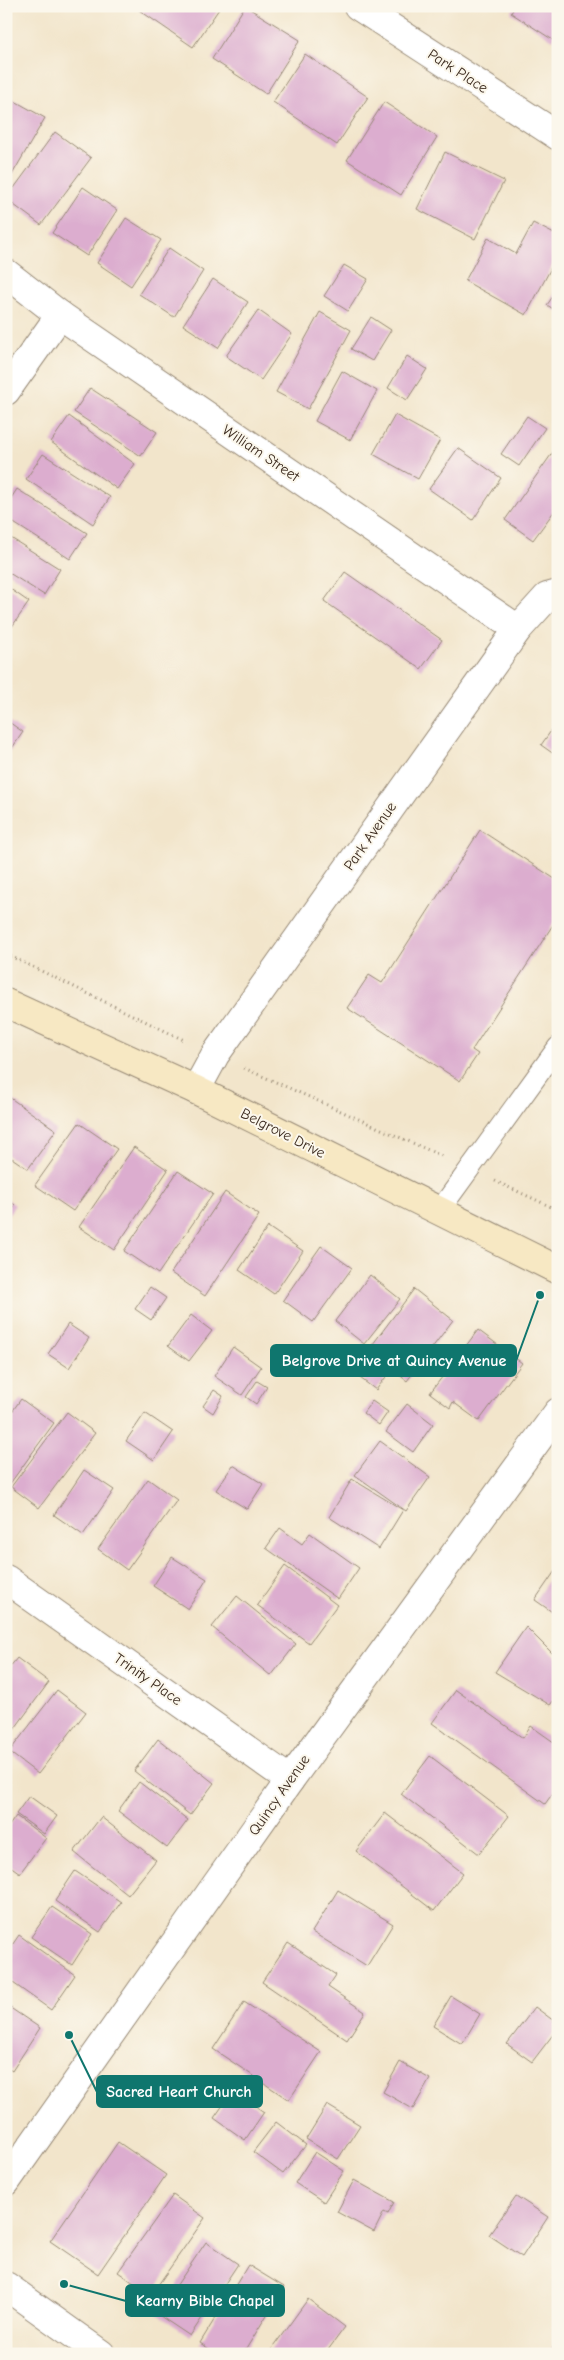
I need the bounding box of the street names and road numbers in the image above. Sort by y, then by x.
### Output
street label: Park Place [425,45,492,97]
street label: William Street [219,421,304,486]
street label: Park Avenue [340,798,400,874]
street label: Belgrove Drive [238,1104,329,1162]
street label: Trinity Place [110,1649,186,1709]
street label: Quincy Avenue [244,1751,314,1839]

